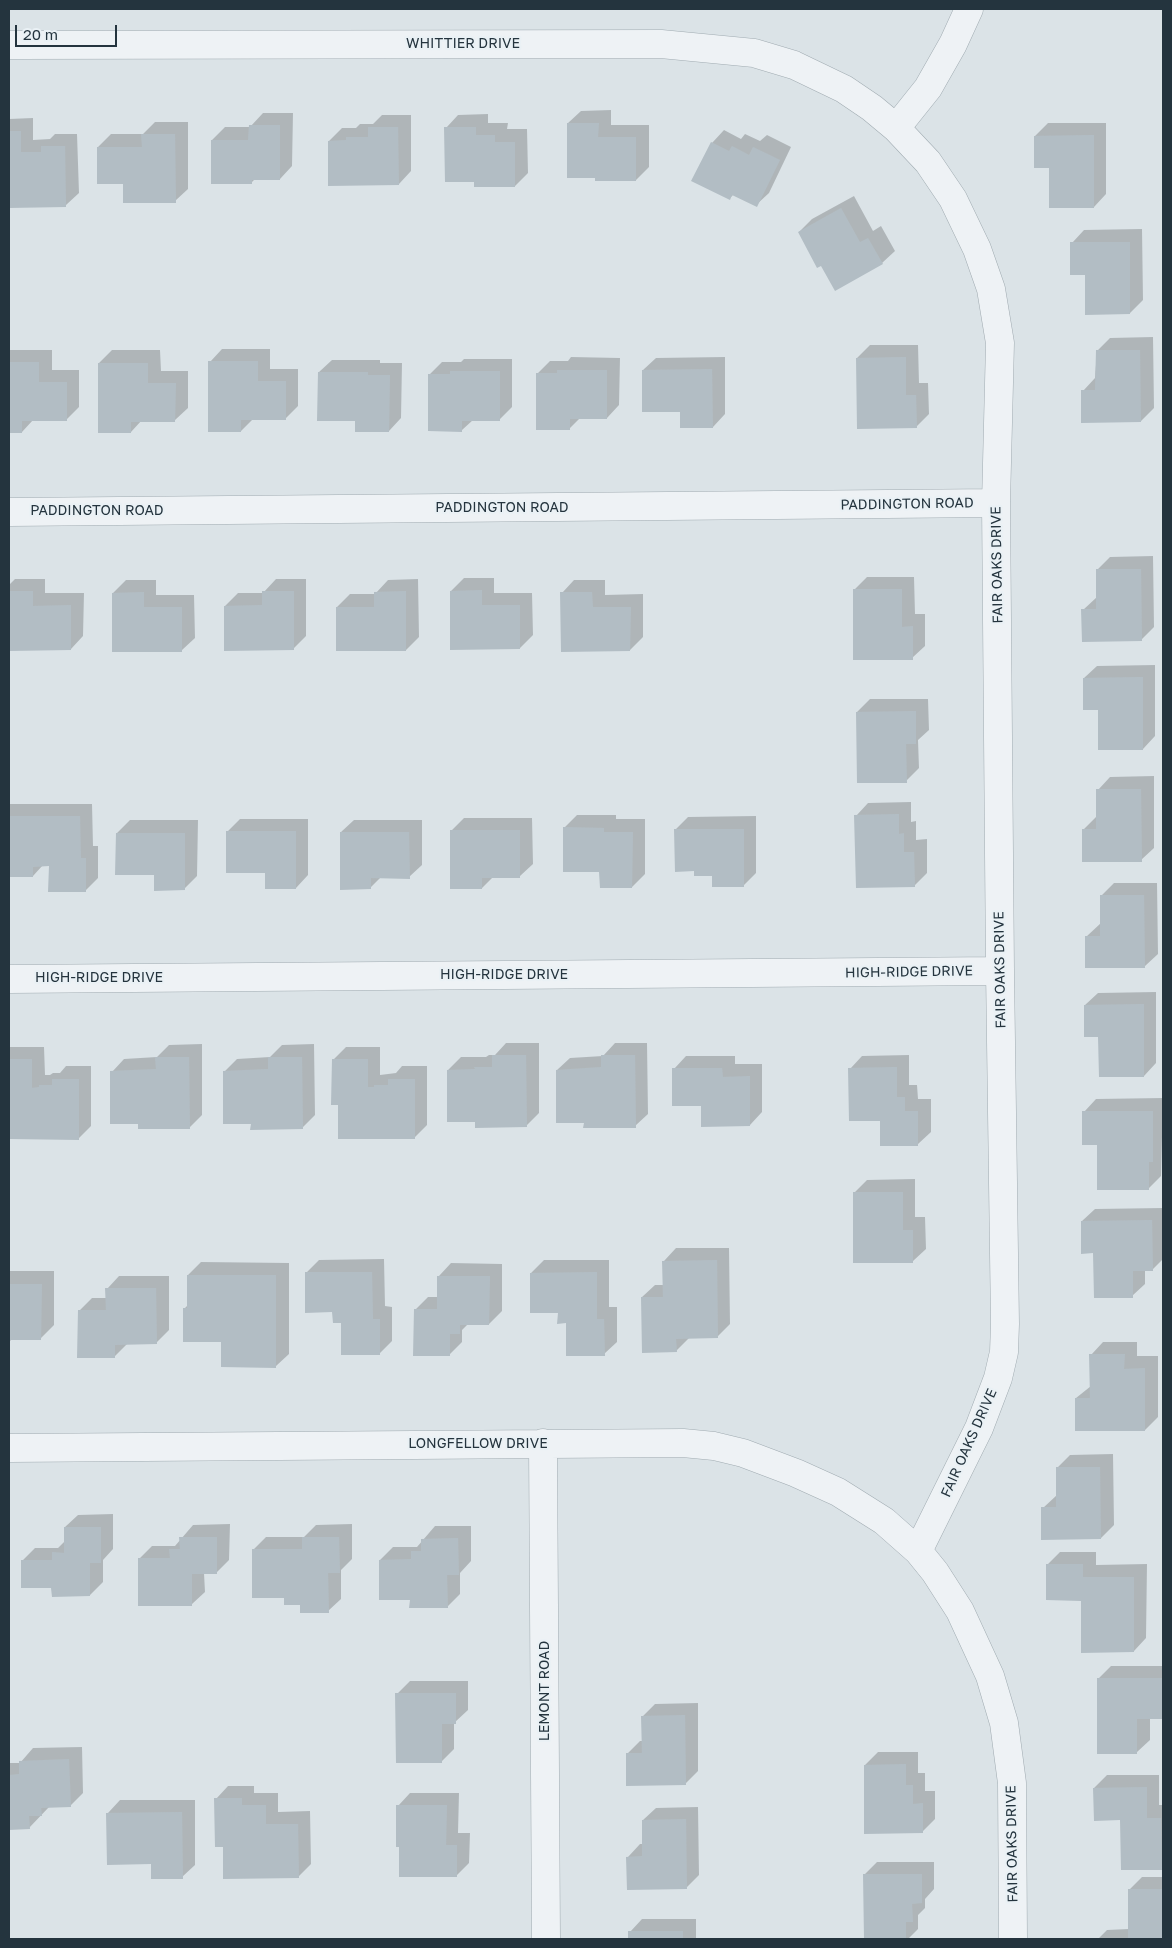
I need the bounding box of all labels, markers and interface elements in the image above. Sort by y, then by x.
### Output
scale bar [18,15,120,47]
text: 20 m [23,25,58,43]
street label: WHITTIER DRIVE [406,36,520,52]
street label: PADDINGTON ROAD [840,494,974,514]
street label: PADDINGTON ROAD [435,500,569,516]
street label: PADDINGTON ROAD [30,503,164,519]
street label: FAIR OAKS DRIVE [988,506,1006,624]
street label: FAIR OAKS DRIVE [991,911,1009,1029]
street label: HIGH-RIDGE DRIVE [845,962,973,982]
street label: HIGH-RIDGE DRIVE [440,967,568,983]
street label: HIGH-RIDGE DRIVE [35,970,163,986]
street label: FAIR OAKS DRIVE [937,1386,1001,1500]
street label: LONGFELLOW DRIVE [408,1436,548,1452]
street label: LEMONT ROAD [537,1641,553,1741]
street label: FAIR OAKS DRIVE [1003,1785,1021,1903]

